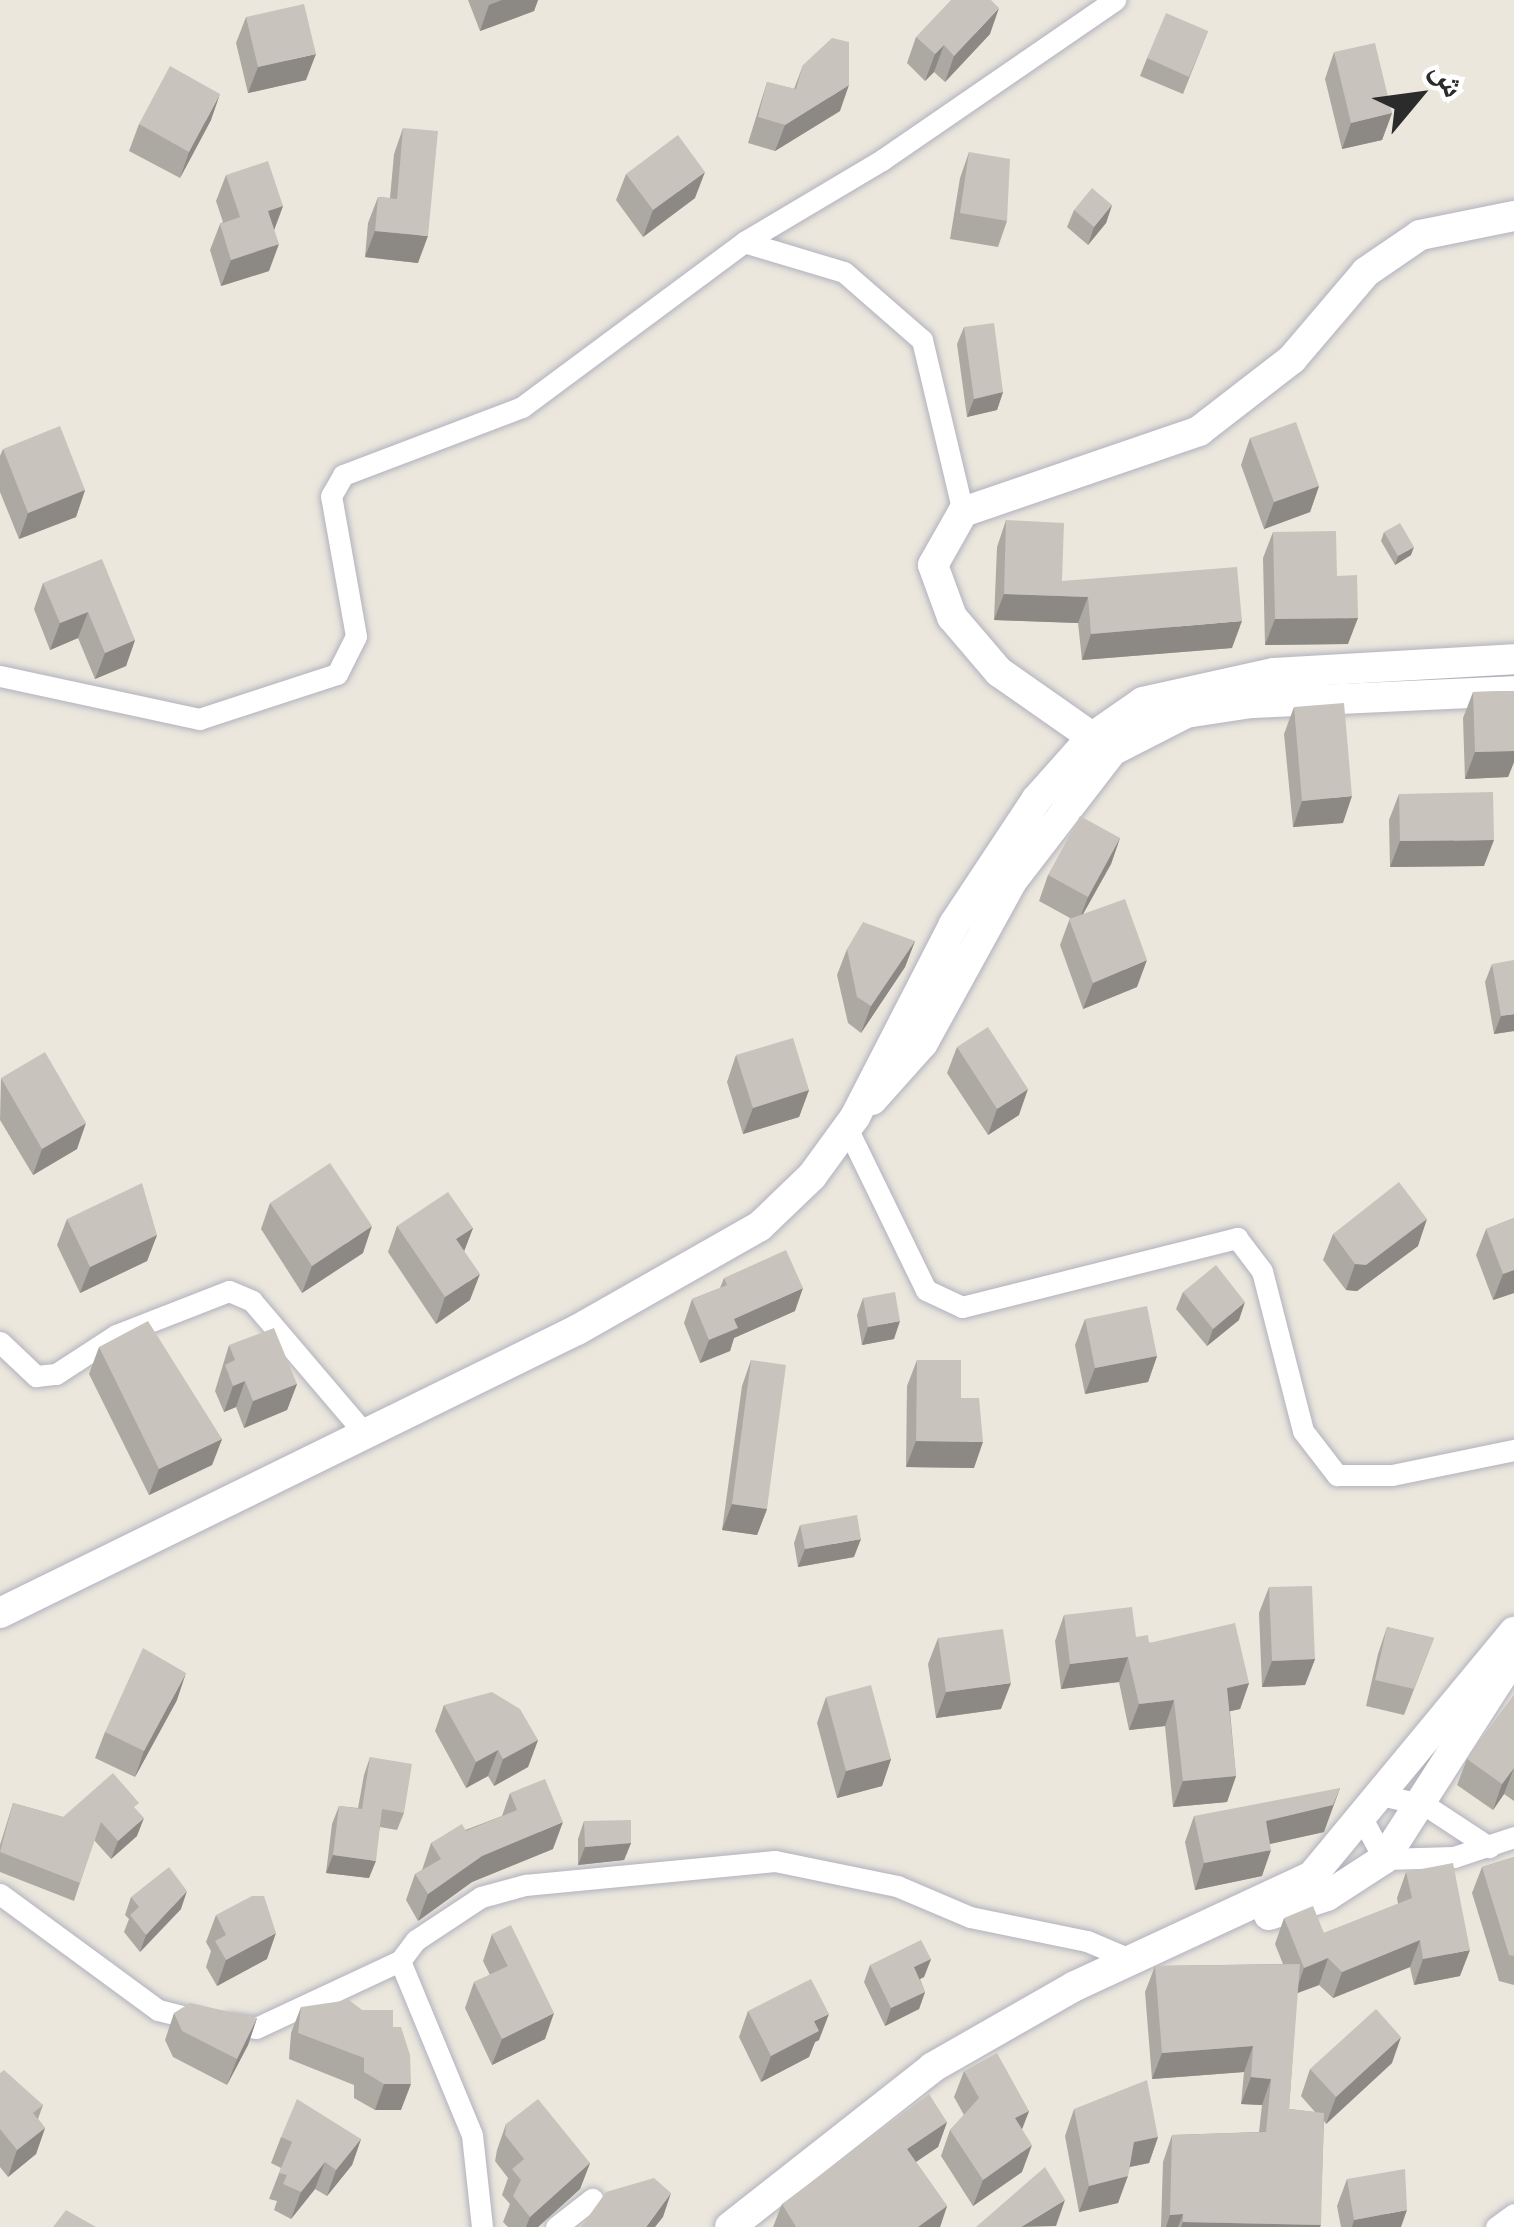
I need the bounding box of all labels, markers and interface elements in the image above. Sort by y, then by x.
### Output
north arrow [1358,36,1478,156]
text: ش [1424,54,1475,103]

